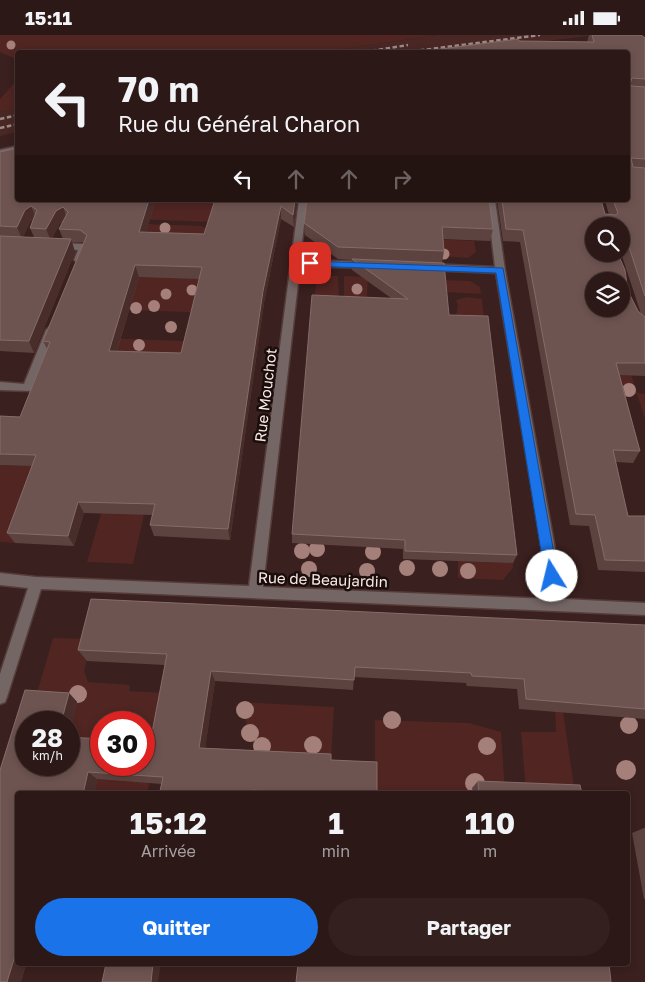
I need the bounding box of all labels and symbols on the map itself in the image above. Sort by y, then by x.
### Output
pin [289,242,331,284]
street label: Rue Mouchot [250,347,280,443]
position arrow [525,549,577,601]
street label: Rue de Beaujardin [258,568,388,590]
speed limit sign: 30 [90,711,155,776]

